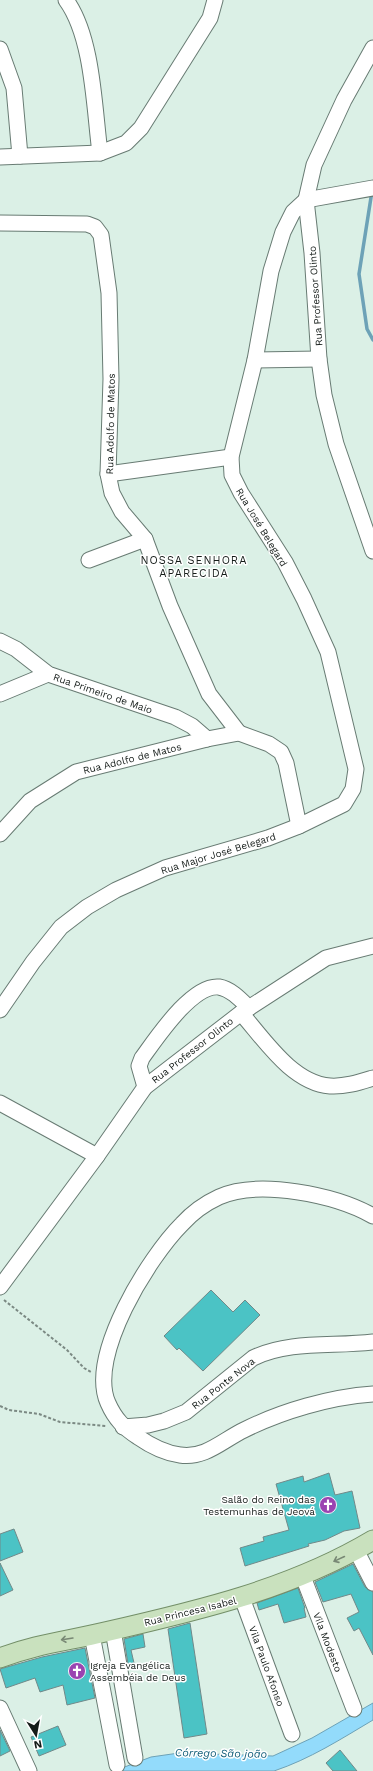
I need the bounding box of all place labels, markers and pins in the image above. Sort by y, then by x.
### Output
place label: Salão do Reino das Testemunhas de Jeová [203,1494,315,1517]
church icon: Salão do Reino das Testemunhas de Jeová [318,1495,338,1515]
place label: Igreja Evangélica Assembéia de Deus [90,1660,186,1683]
church icon: Igreja Evangélica Assembéia de Deus [67,1661,87,1681]

